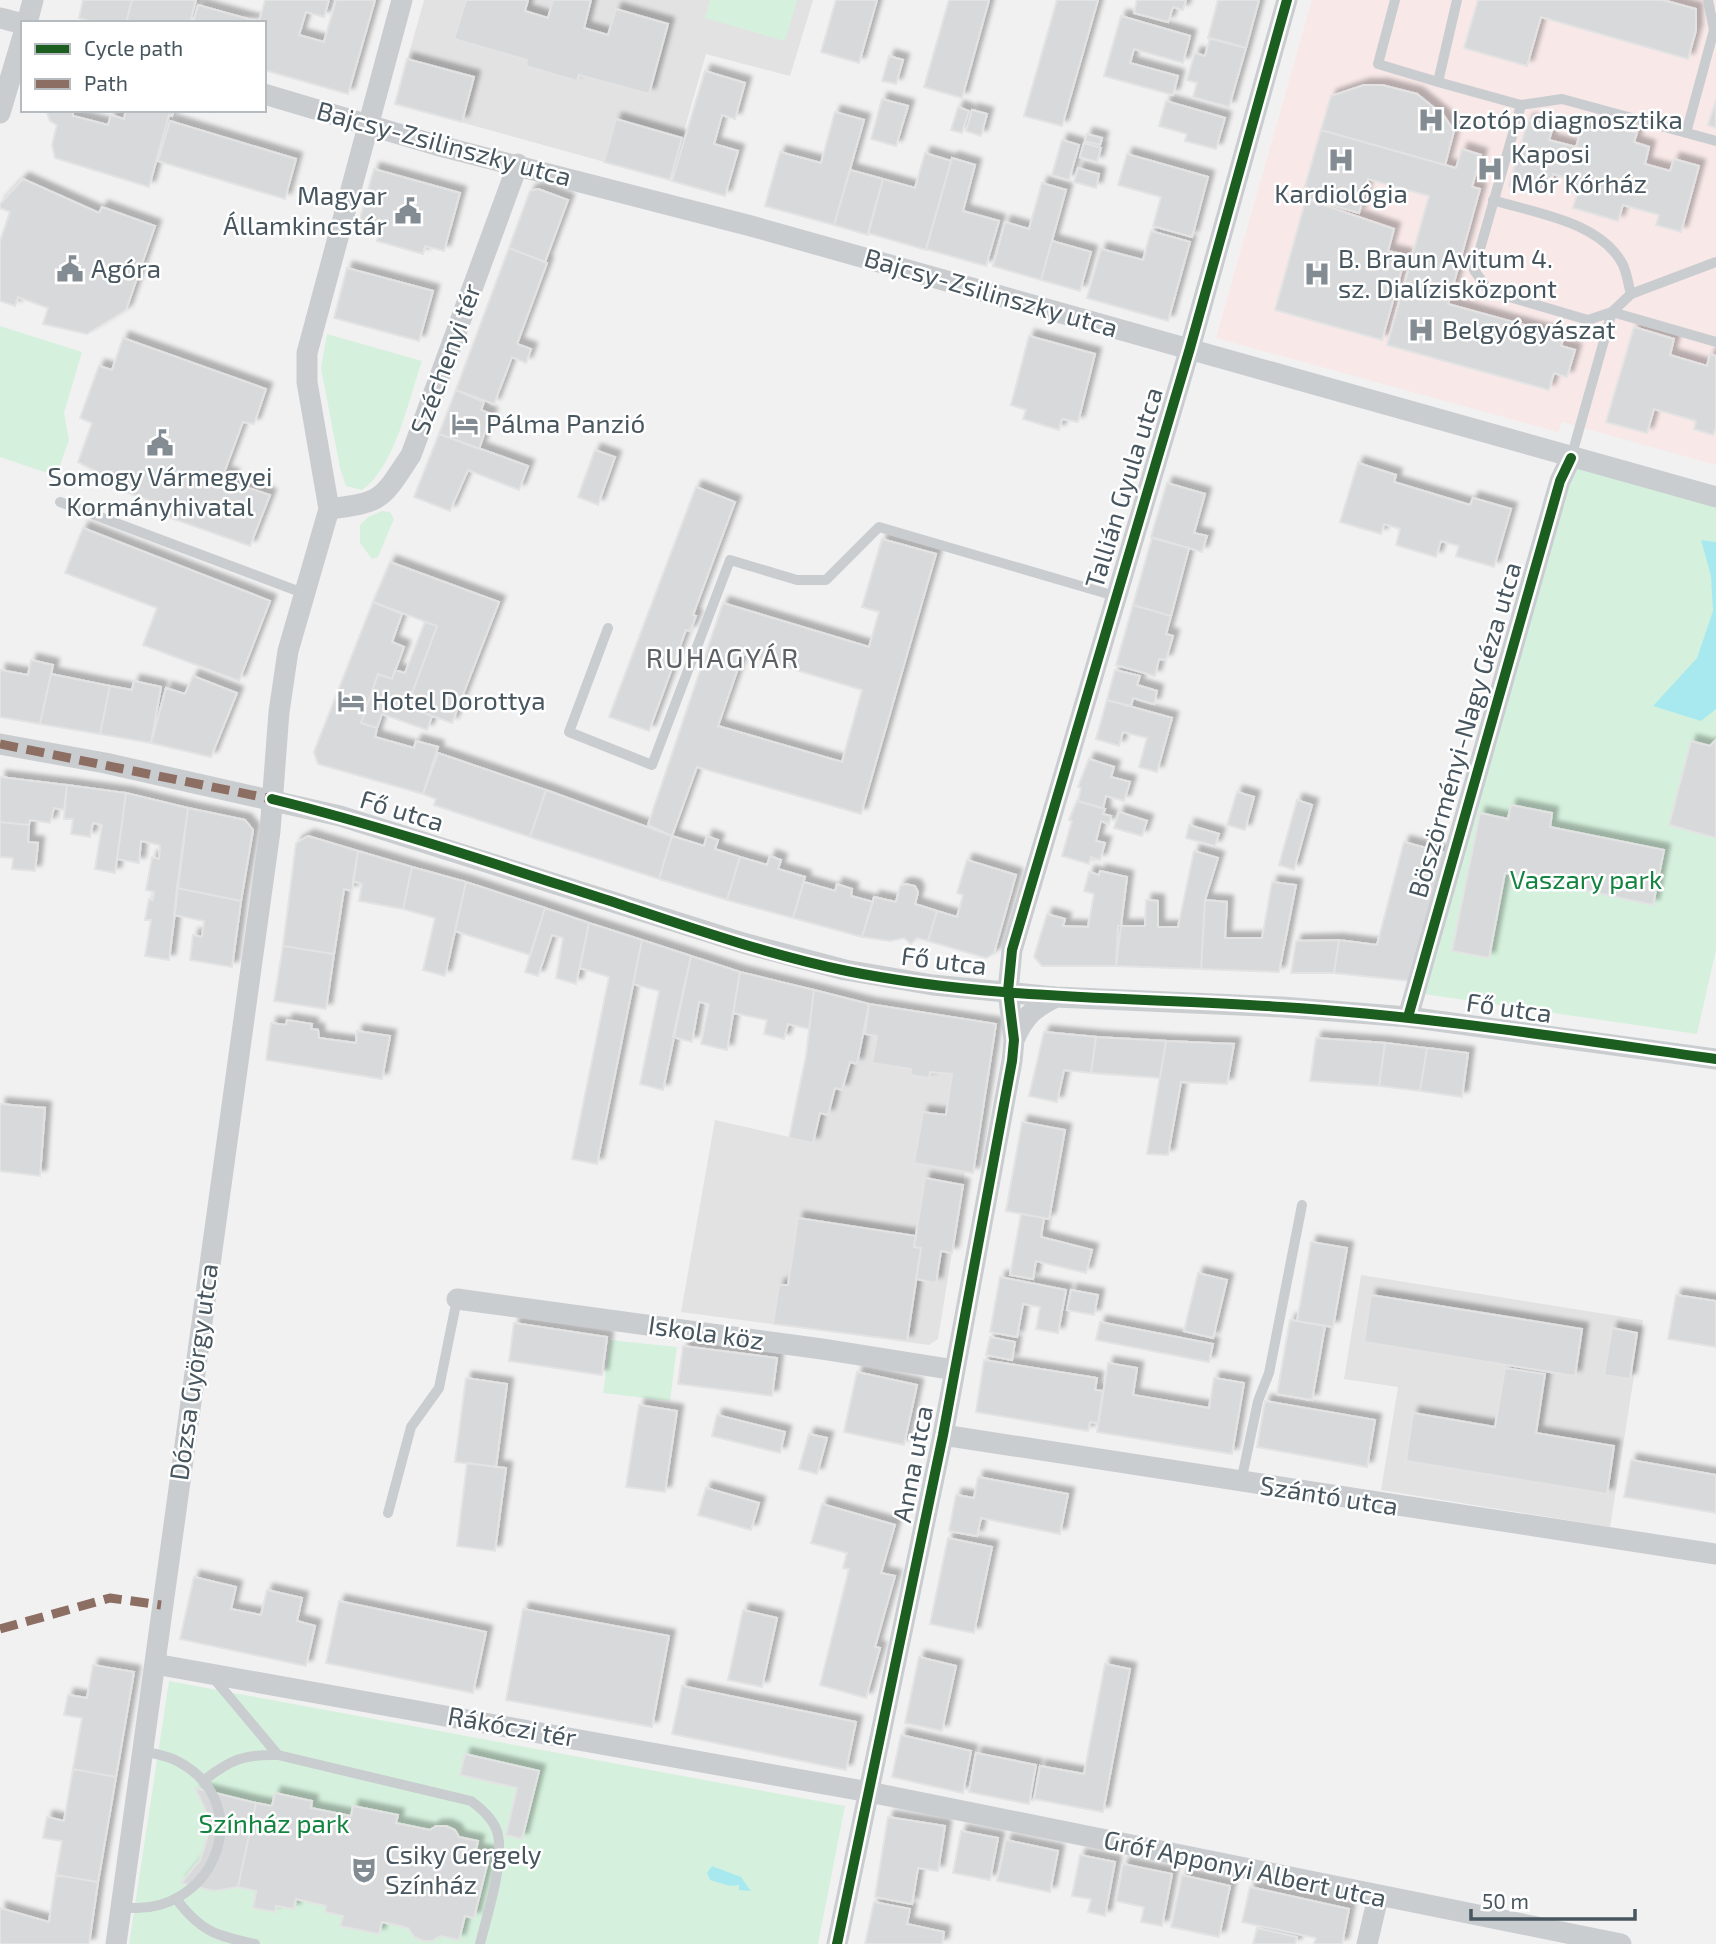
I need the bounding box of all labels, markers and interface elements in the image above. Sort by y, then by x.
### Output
legend [21,21,266,112]
text: Cycle path [84,35,183,60]
text: Path [84,70,128,95]
street label: Bajcsy-Zsilinszky utca [314,94,575,191]
place label: Izotóp diagnosztika [1452,103,1683,134]
hospital icon: Izotóp diagnosztika [1416,105,1446,135]
place label: Kaposi Mór Kórház [1511,137,1647,198]
hospital icon: Kardiológia [1326,145,1356,175]
hospital icon: Kaposi Mór Kórház [1475,154,1505,184]
place label: Kardiológia [1274,177,1408,208]
place label: Magyar Államkincstár [223,179,387,240]
public building icon: Magyar Államkincstár [393,196,423,226]
street label: Bajcsy-Zsilinszky utca [861,241,1122,343]
place label: B. Braun Avitum 4. sz. Dialízisközpont [1338,242,1557,303]
place label: Agóra [91,252,161,283]
public building icon: Agóra [55,254,85,284]
hospital icon: B. Braun Avitum 4. sz. Dialízisközpont [1302,259,1332,289]
street label: Széchenyi tér [403,279,486,438]
place label: Belgyógyászat [1442,313,1616,344]
hospital icon: Belgyógyászat [1406,315,1436,345]
street label: Tallián Gyula utca [1077,383,1168,592]
place label: Pálma Panzió [486,407,645,438]
hotel icon: Pálma Panzió [450,409,480,439]
public building icon: Somogy Vármegyei Kormányhivatal [145,428,175,458]
place label: Somogy Vármegyei Kormányhivatal [48,460,272,521]
street label: Böszörményi-Nagy Géza utca [1401,558,1526,901]
district label: RUHAGYÁR [646,640,800,674]
place label: Hotel Dorottya [372,684,545,715]
hotel icon: Hotel Dorottya [336,686,366,716]
street label: Fő utca [357,782,448,837]
park label: Vaszary park [1510,863,1662,894]
street label: Fő utca [900,939,989,980]
street label: Fő utca [1465,985,1554,1028]
street label: Dózsa György utca [162,1261,223,1482]
street label: Iskola köz [646,1308,766,1355]
street label: Anna utca [885,1403,938,1525]
street label: Szántó utca [1258,1468,1401,1521]
street label: Rákóczi tér [446,1699,579,1752]
park label: Színház park [199,1807,349,1838]
street label: Gróf Apponyi Albert utca [1101,1822,1389,1913]
place label: Csiky Gergely Színház [385,1838,542,1899]
theatre icon: Csiky Gergely Színház [349,1855,379,1885]
scale bar [1471,1878,1636,1922]
text: 50 m [1482,1888,1529,1913]

